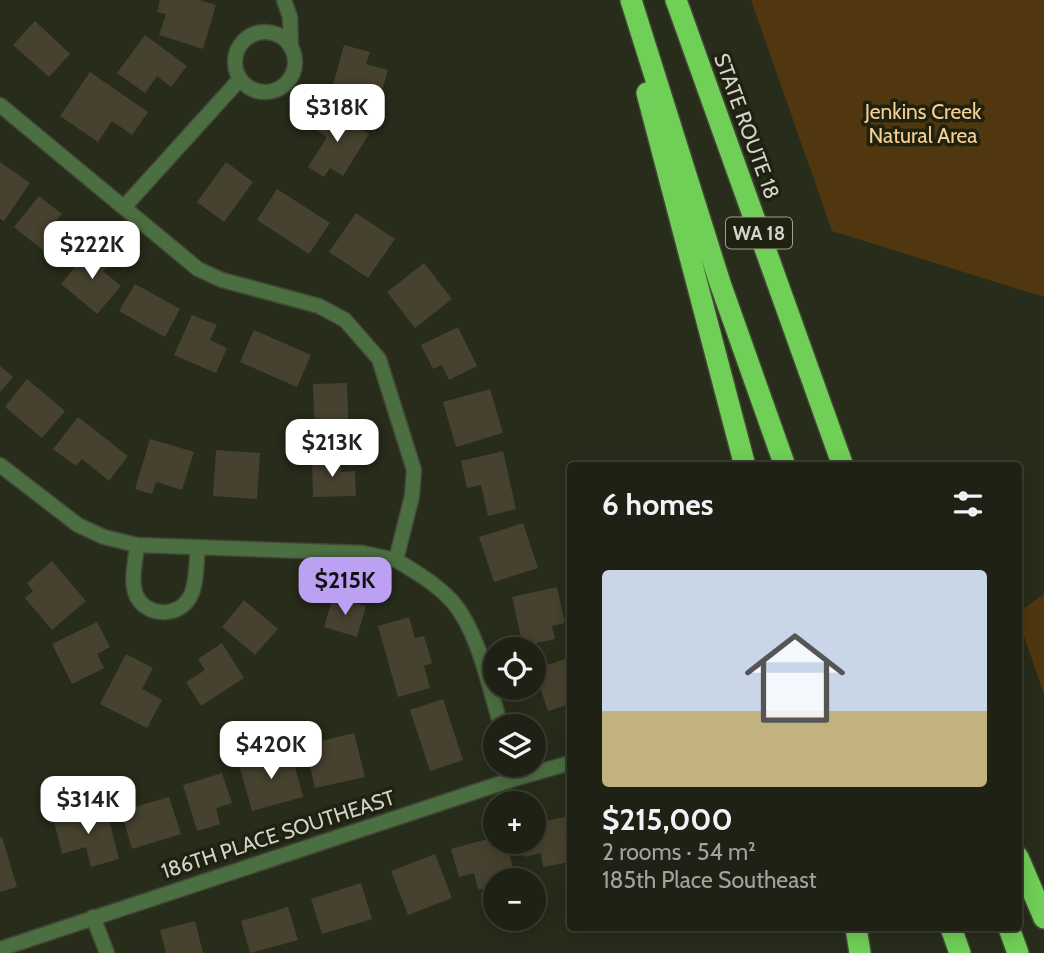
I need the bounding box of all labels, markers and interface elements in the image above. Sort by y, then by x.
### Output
street label: STATE ROUTE 18 [709,50,785,202]
pin: $318K [288,85,386,144]
text: $318K [306,93,368,121]
park label: Jenkins Creek Natural Area [864,99,982,148]
road number: WA 18 [726,218,792,248]
pin: $222K [43,222,141,281]
text: $222K [60,230,124,258]
pin: $213K [283,420,381,479]
text: $213K [302,428,362,456]
icon: filters [949,485,987,523]
text: 6 homes [602,486,713,523]
pin: $215K [296,558,394,617]
text: $215K [315,566,375,594]
icon: home [732,615,858,741]
map controls [483,637,546,931]
button: locate [483,637,546,700]
button: layers [483,714,546,777]
pin: $420K [222,722,320,781]
text: $420K [236,730,306,758]
pin: $314K [39,776,137,836]
street label: 186TH PLACE SOUTHEAST [158,784,398,884]
text: $314K [57,785,119,813]
button: + [483,791,546,854]
text: $215,000 [602,801,733,838]
text: 2 rooms · 54 m² [602,838,756,866]
text: 185th Place Southeast [602,866,816,894]
button: − [483,868,546,931]

